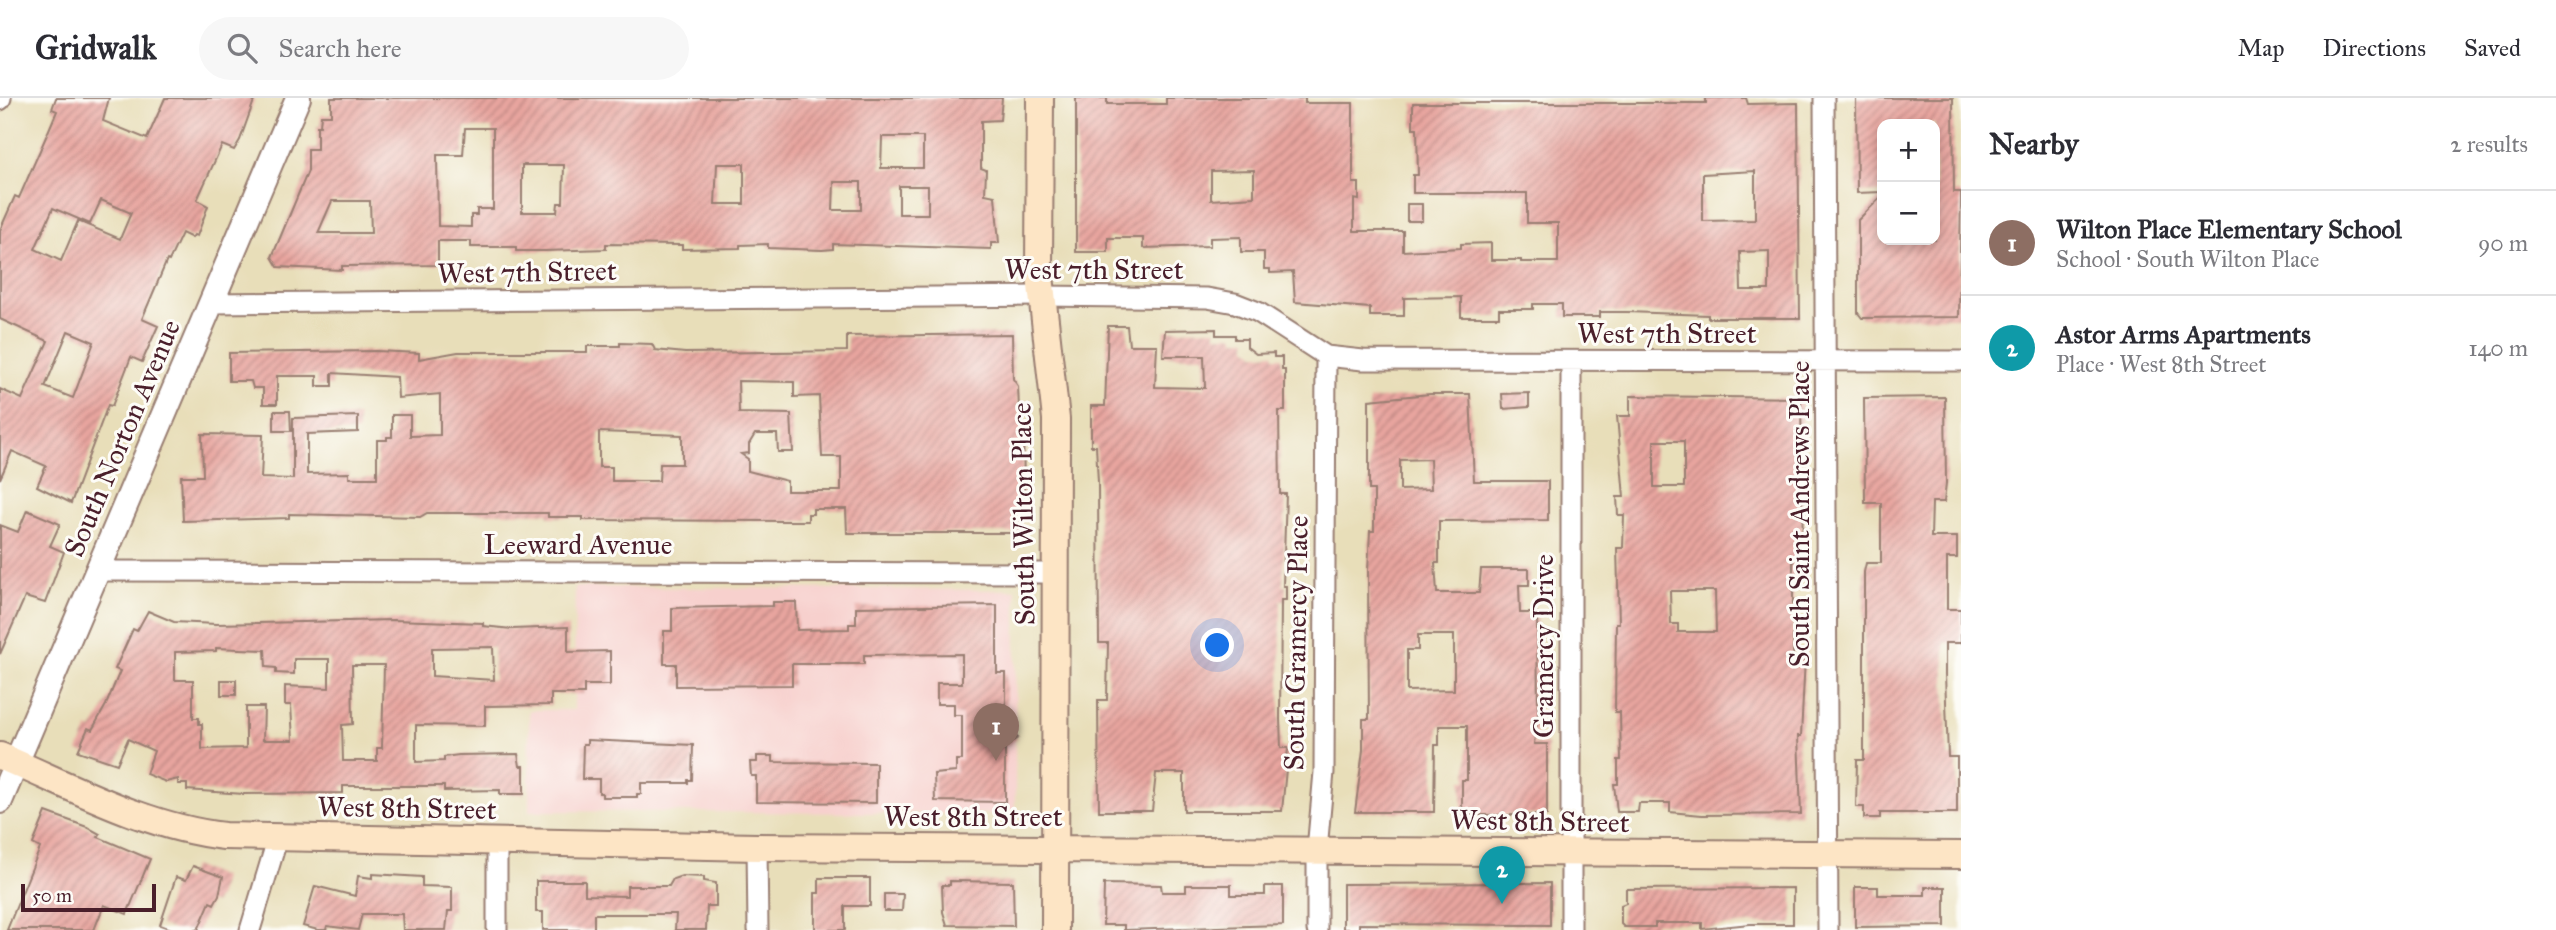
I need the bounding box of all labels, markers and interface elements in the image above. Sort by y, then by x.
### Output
search box [199,17,689,80]
text: Gridwalk [35,28,157,68]
icon: search [223,29,261,67]
text: Search here [279,32,402,64]
text: Map [2238,33,2285,63]
text: Directions [2323,33,2426,63]
text: Saved [2464,33,2521,63]
map controls [1877,119,1940,245]
button: + [1877,119,1940,182]
text: Nearby [1989,126,2079,162]
text: 2 results [2450,130,2528,158]
button: − [1877,182,1940,245]
text: Wilton Place Elementary School [2056,213,2402,245]
text: 1 [2007,229,2017,257]
text: 90 m [2478,229,2528,257]
text: School · South Wilton Place [2056,245,2319,273]
street label: West 7th Street [1004,252,1184,287]
street label: West 7th Street [437,253,617,291]
street label: South Norton Avenue [56,314,188,562]
street label: West 7th Street [1577,316,1757,351]
text: Astor Arms Apartments [2056,318,2311,350]
text: 2 [2006,334,2018,362]
text: 140 m [2468,334,2528,362]
text: Place · West 8th Street [2056,350,2267,378]
street label: South Saint Andrews Place [1782,361,1817,667]
street label: South Wilton Place [1004,402,1042,626]
street label: South Gramercy Place [1276,515,1316,771]
street label: Leeward Avenue [484,527,672,562]
street label: Gramercy Drive [1526,554,1561,738]
your location [1200,628,1234,662]
pin: 1 [973,703,1019,761]
street label: West 8th Street [317,789,497,827]
street label: West 8th Street [883,799,1063,834]
street label: West 8th Street [1450,802,1630,840]
pin: 2 [1479,846,1525,904]
scale bar [21,881,156,913]
text: 50 m [32,884,72,907]

